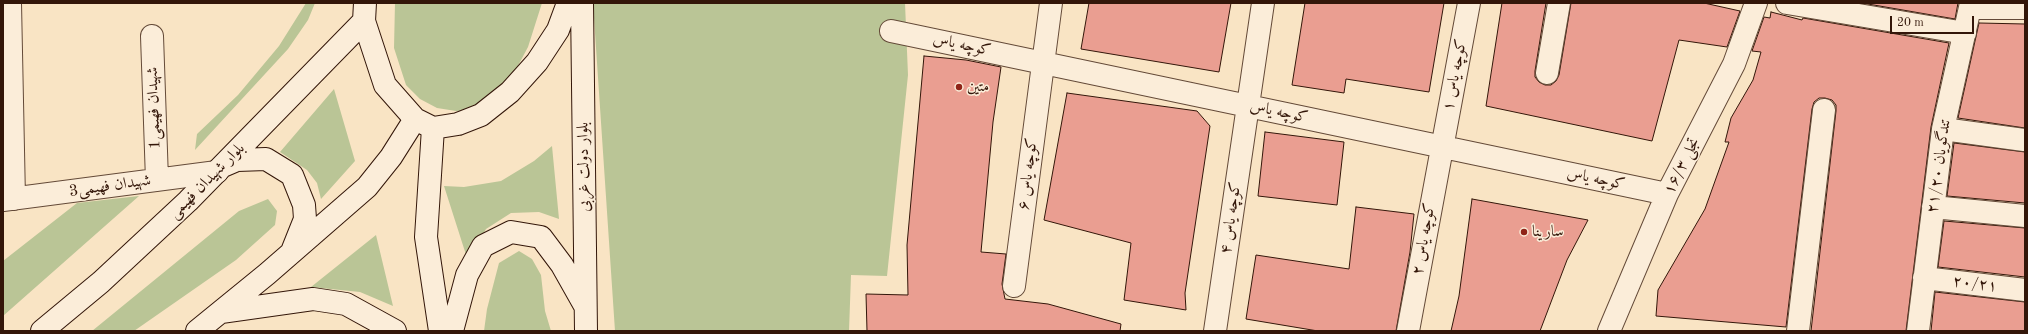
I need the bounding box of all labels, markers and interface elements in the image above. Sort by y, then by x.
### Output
scale bar [1892,8,1976,34]
text: 20 m [1897,17,1924,29]
street label: کوچه یاس [931,29,993,61]
street label: کوچه یاس ۱ [1439,37,1471,113]
street label: 1شهیدان فهیمی [143,67,165,149]
place label: متین [967,77,989,97]
marker: متین [954,82,964,92]
street label: کوچه یاس [1248,96,1310,128]
street label: ۲۱/۲۰ تندگویان [1923,118,1955,214]
street label: بلوار دولت غربی [574,122,594,212]
street label: ۱۶/۳ تجلی [1660,135,1704,197]
street label: کوچه یاس ۶ [1014,137,1042,211]
street label: بلوار شهیدان فهیمی [165,139,249,223]
street label: کوچه یاس [1565,163,1627,195]
street label: 3شهیدان فهیمی [68,171,152,201]
street label: کوچه یاس ۴ [1216,181,1246,255]
street label: کوچه یاس ۲ [1408,202,1440,276]
place label: سارینا [1532,222,1564,242]
marker: سارینا [1519,227,1529,237]
street label: ۲۰/۲۱ [1952,272,1998,296]

